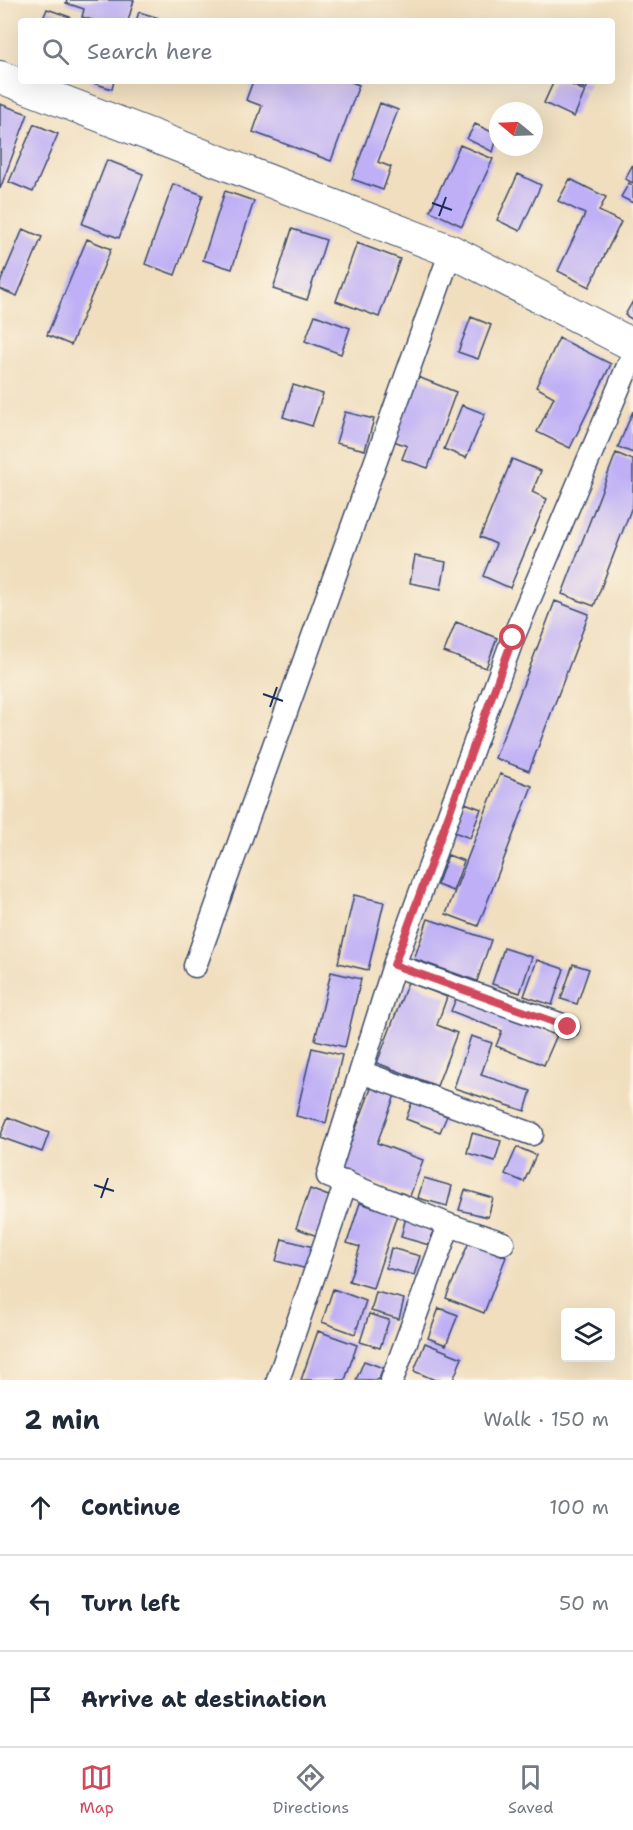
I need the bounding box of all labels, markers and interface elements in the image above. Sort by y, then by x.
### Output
search box [18,18,615,84]
icon: search [39,35,72,68]
text: Search here [87,37,213,66]
north arrow [489,102,543,156]
route start [499,624,525,650]
route end [554,1013,580,1039]
map controls [561,1308,615,1362]
button: layers [561,1308,615,1362]
text: 2 min [24,1402,100,1437]
text: Walk · 150 m [483,1406,609,1432]
icon: ahead [24,1491,57,1524]
text: Continue [81,1493,181,1522]
text: 100 m [549,1494,609,1520]
icon: left [24,1587,57,1620]
text: Turn left [81,1589,180,1618]
text: 50 m [559,1590,609,1616]
icon: arrive [24,1683,57,1716]
text: Arrive at destination [81,1685,327,1714]
tab: Map [80,1761,114,1818]
tab: Directions [273,1761,349,1818]
tab: Saved [508,1761,554,1818]

